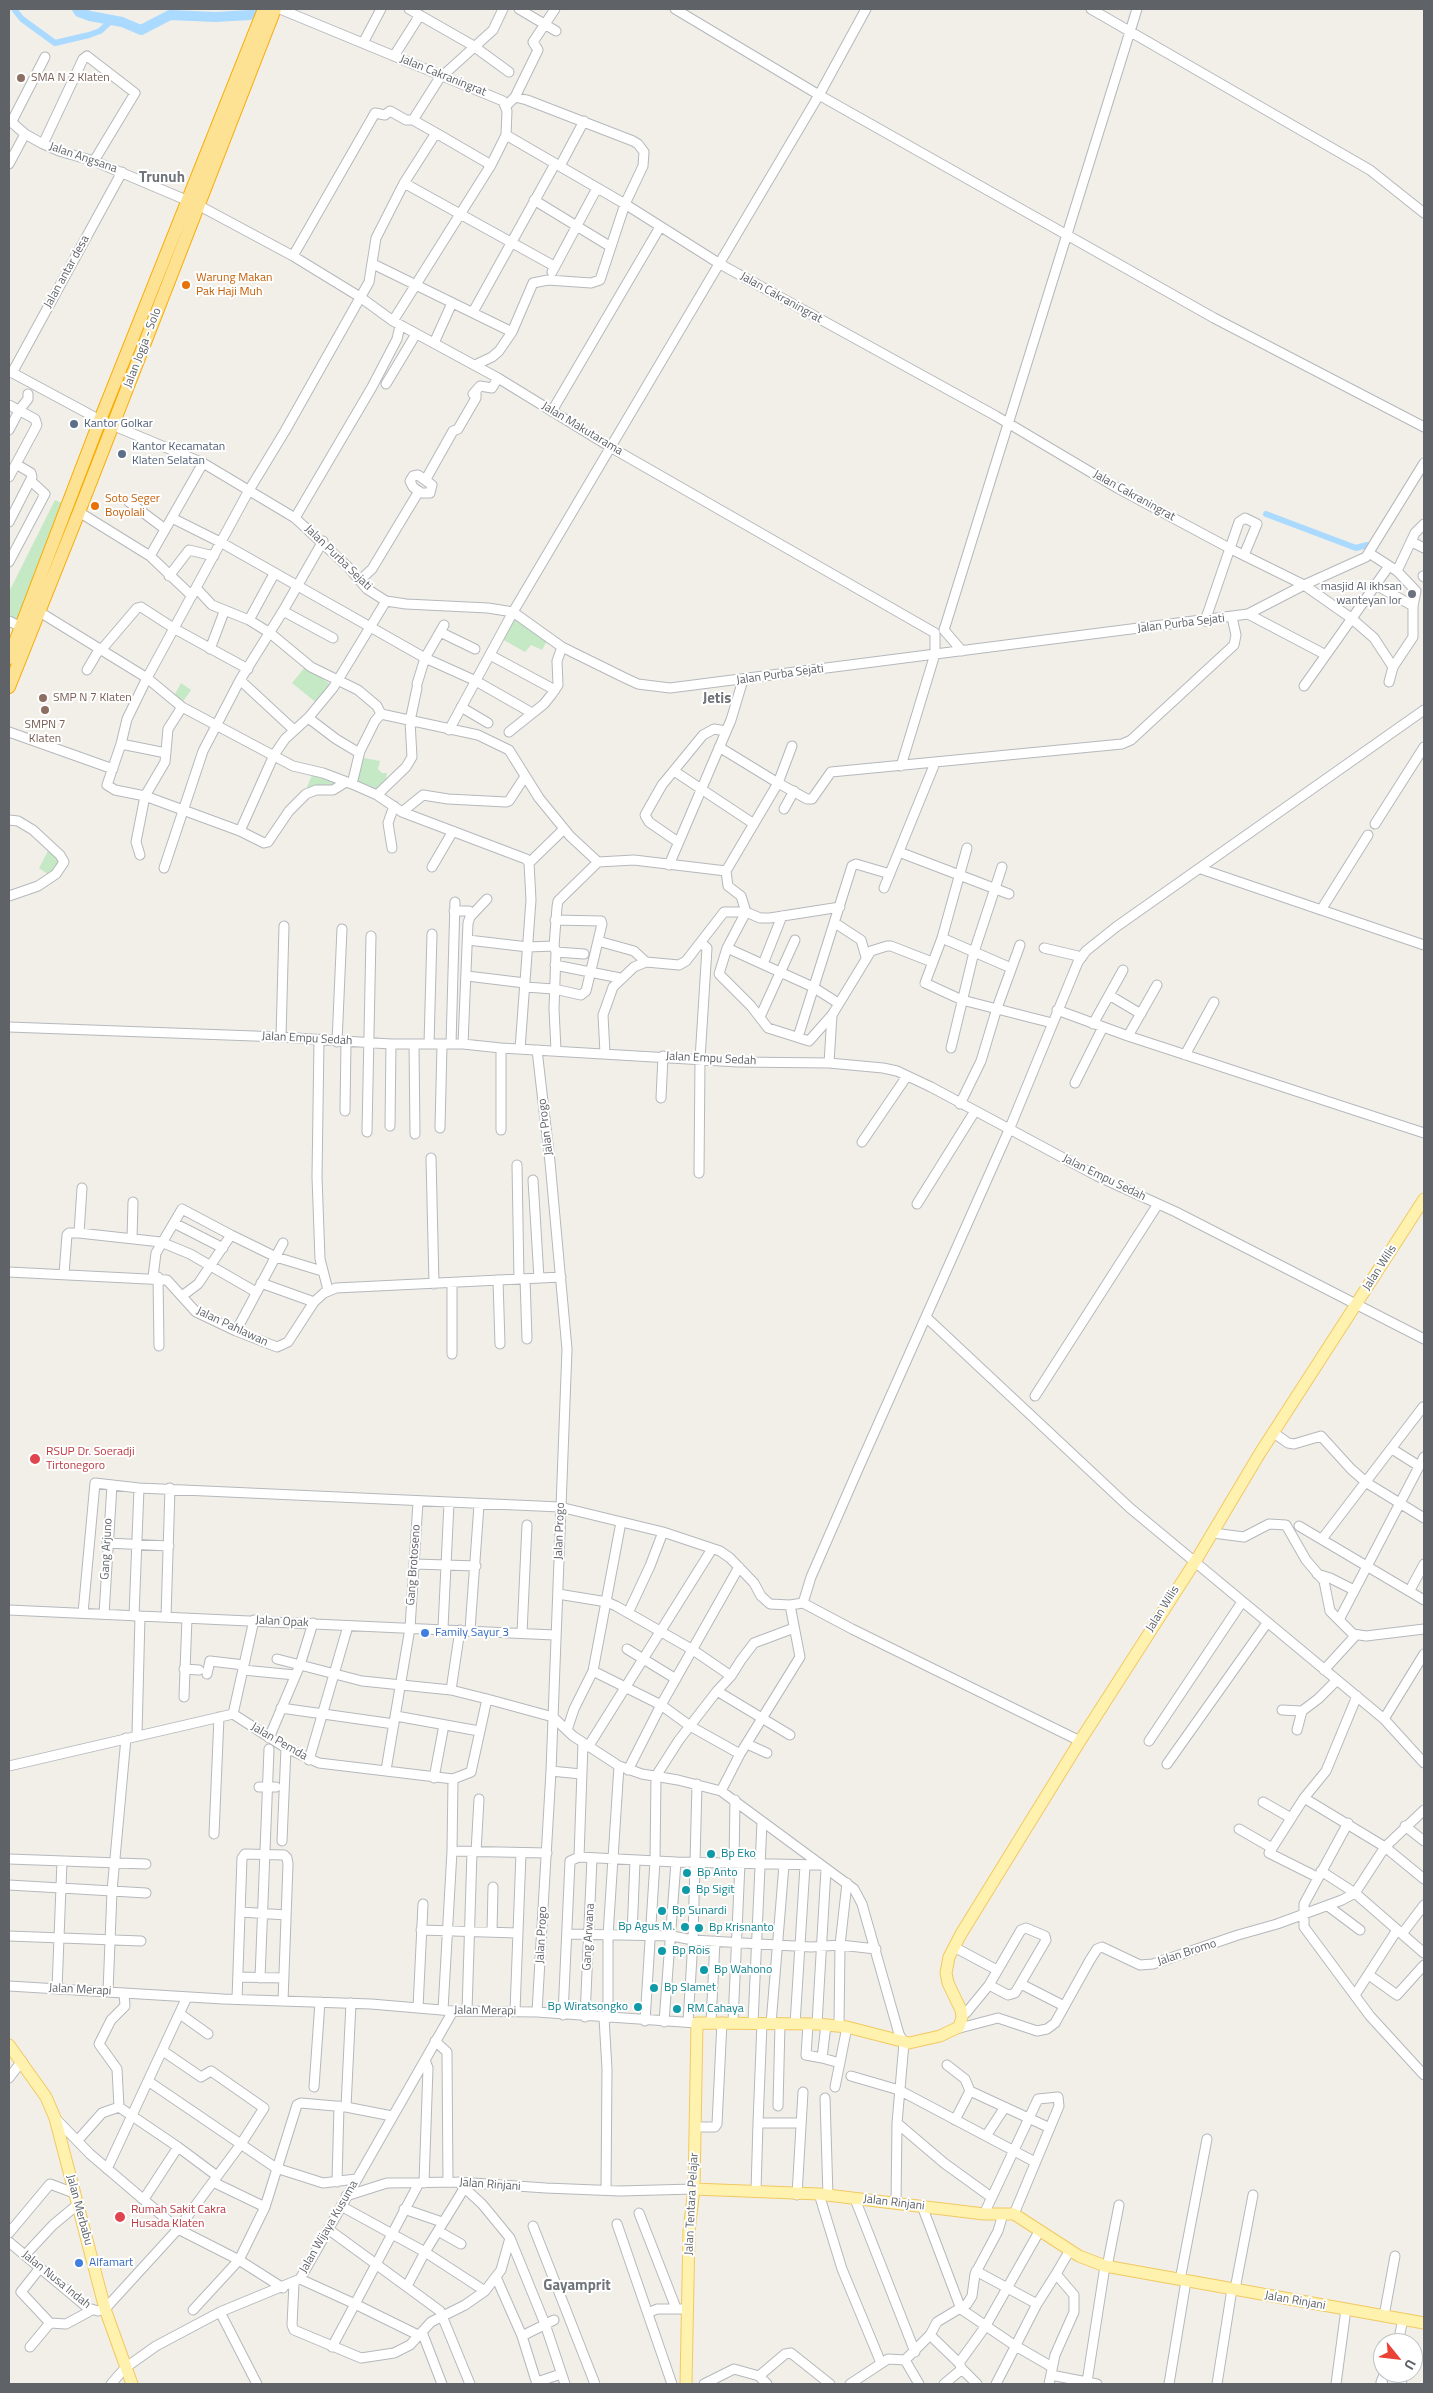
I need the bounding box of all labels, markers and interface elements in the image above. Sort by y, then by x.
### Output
street label: Jalan Cakraningrat [398,52,488,100]
place label: SMA N 2 Klaten [31,71,110,85]
marker: SMA N 2 Klaten [15,72,27,84]
street label: Jalan Angsana [47,140,119,176]
district label: Trunuh [139,169,185,187]
street label: Jalan antar desa [41,233,93,311]
street label: Jalan Cakraningrat [737,269,825,327]
place label: Warung Makan Pak Haji Muh [196,271,272,299]
marker: Warung Makan Pak Haji Muh [180,279,192,291]
street label: Jalan Jogja - Solo [121,306,165,390]
street label: Jalan Makutarama [539,399,625,459]
place label: Kantor Golkar [84,417,153,431]
marker: Kantor Golkar [68,418,80,430]
place label: Kantor Kecamatan Klaten Selatan [132,440,225,468]
marker: Kantor Kecamatan Klaten Selatan [116,448,128,460]
street label: Jalan Cakraningrat [1090,467,1178,525]
place label: Soto Seger Boyolali [105,492,160,520]
marker: Soto Seger Boyolali [89,500,101,512]
street label: Jalan Purba Sejati [301,522,375,594]
place label: masjid Al ikhsan wanteyan lor [1321,580,1402,608]
marker: masjid Al ikhsan wanteyan lor [1406,588,1418,600]
street label: Jalan Purba Sejati [1136,611,1226,637]
street label: Jalan Purba Sejati [735,662,825,688]
district label: Jetis [703,690,731,708]
place label: SMP N 7 Klaten [53,691,132,705]
marker: SMP N 7 Klaten [37,692,49,704]
marker: SMPN 7 Klaten [39,704,51,716]
place label: SMPN 7 Klaten [24,718,66,746]
street label: Jalan Empu Sedah [261,1029,353,1049]
street label: Jalan Empu Sedah [665,1049,757,1069]
street label: Jalan Progo [535,1098,557,1156]
street label: Jalan Empu Sedah [1060,1152,1148,1204]
street label: Jalan Wilis [1360,1242,1400,1294]
street label: Jalan Pahlawan [194,1304,270,1350]
place label: RSUP Dr. Soeradji Tirtonegoro [46,1445,135,1473]
marker: RSUP Dr. Soeradji Tirtonegoro [28,1452,42,1466]
street label: Jalan Progo [552,1502,568,1560]
street label: Gang Arjuno [98,1518,116,1580]
street label: Gang Brotoseno [404,1524,424,1606]
street label: Jalan Wilis [1143,1583,1183,1635]
street label: Jalan Opak [255,1613,309,1631]
place label: Family Sayur 3 [435,1626,509,1640]
marker: Family Sayur 3 [419,1627,431,1639]
street label: Jalan Pemda [248,1720,310,1764]
place label: Bp Eko [721,1847,756,1861]
marker: Bp Eko [705,1848,717,1860]
place label: Bp Anto [697,1866,737,1880]
marker: Bp Anto [681,1867,693,1879]
place label: Bp Sigit [696,1883,734,1897]
marker: Bp Sigit [680,1884,692,1896]
street label: Gang Arwana [580,1903,598,1971]
place label: Bp Sunardi [672,1904,727,1918]
marker: Bp Sunardi [656,1905,668,1917]
street label: Jalan Progo [533,1906,551,1964]
place label: Bp Agus M. [618,1920,675,1934]
marker: Bp Agus M. [679,1921,691,1933]
place label: Bp Krisnanto [709,1921,774,1935]
marker: Bp Krisnanto [693,1922,705,1934]
street label: Jalan Bromo [1156,1937,1218,1969]
place label: Bp Rois [672,1944,710,1958]
marker: Bp Rois [656,1945,668,1957]
place label: Bp Wahono [714,1963,772,1977]
marker: Bp Wahono [698,1964,710,1976]
street label: Jalan Merapi [48,1981,112,1999]
place label: Bp Slamet [664,1981,716,1995]
marker: Bp Slamet [648,1982,660,1994]
place label: Bp Wiratsongko [548,2000,628,2014]
marker: Bp Wiratsongko [632,2001,644,2013]
place label: RM Cahaya [687,2002,744,2016]
street label: Jalan Merapi [454,2003,516,2019]
marker: RM Cahaya [671,2003,683,2015]
street label: Jalan Tentara Pelajar [682,2152,702,2256]
street label: Jalan Merbabu [63,2173,95,2247]
street label: Jalan Rinjani [459,2176,521,2194]
street label: Jalan Wijaya Kusuma [297,2178,361,2276]
street label: Jalan Rinjani [863,2192,925,2214]
place label: Rumah Sakit Cakra Husada Klaten [131,2203,226,2231]
marker: Rumah Sakit Cakra Husada Klaten [113,2210,127,2224]
street label: Jalan Nusa Indah [19,2248,93,2312]
place label: Alfamart [89,2256,133,2270]
marker: Alfamart [73,2257,85,2269]
district label: Gayamprit [543,2277,611,2295]
street label: Jalan Rinjani [1263,2289,1327,2313]
north arrow [1373,2333,1423,2383]
text: U [1399,2356,1422,2374]

